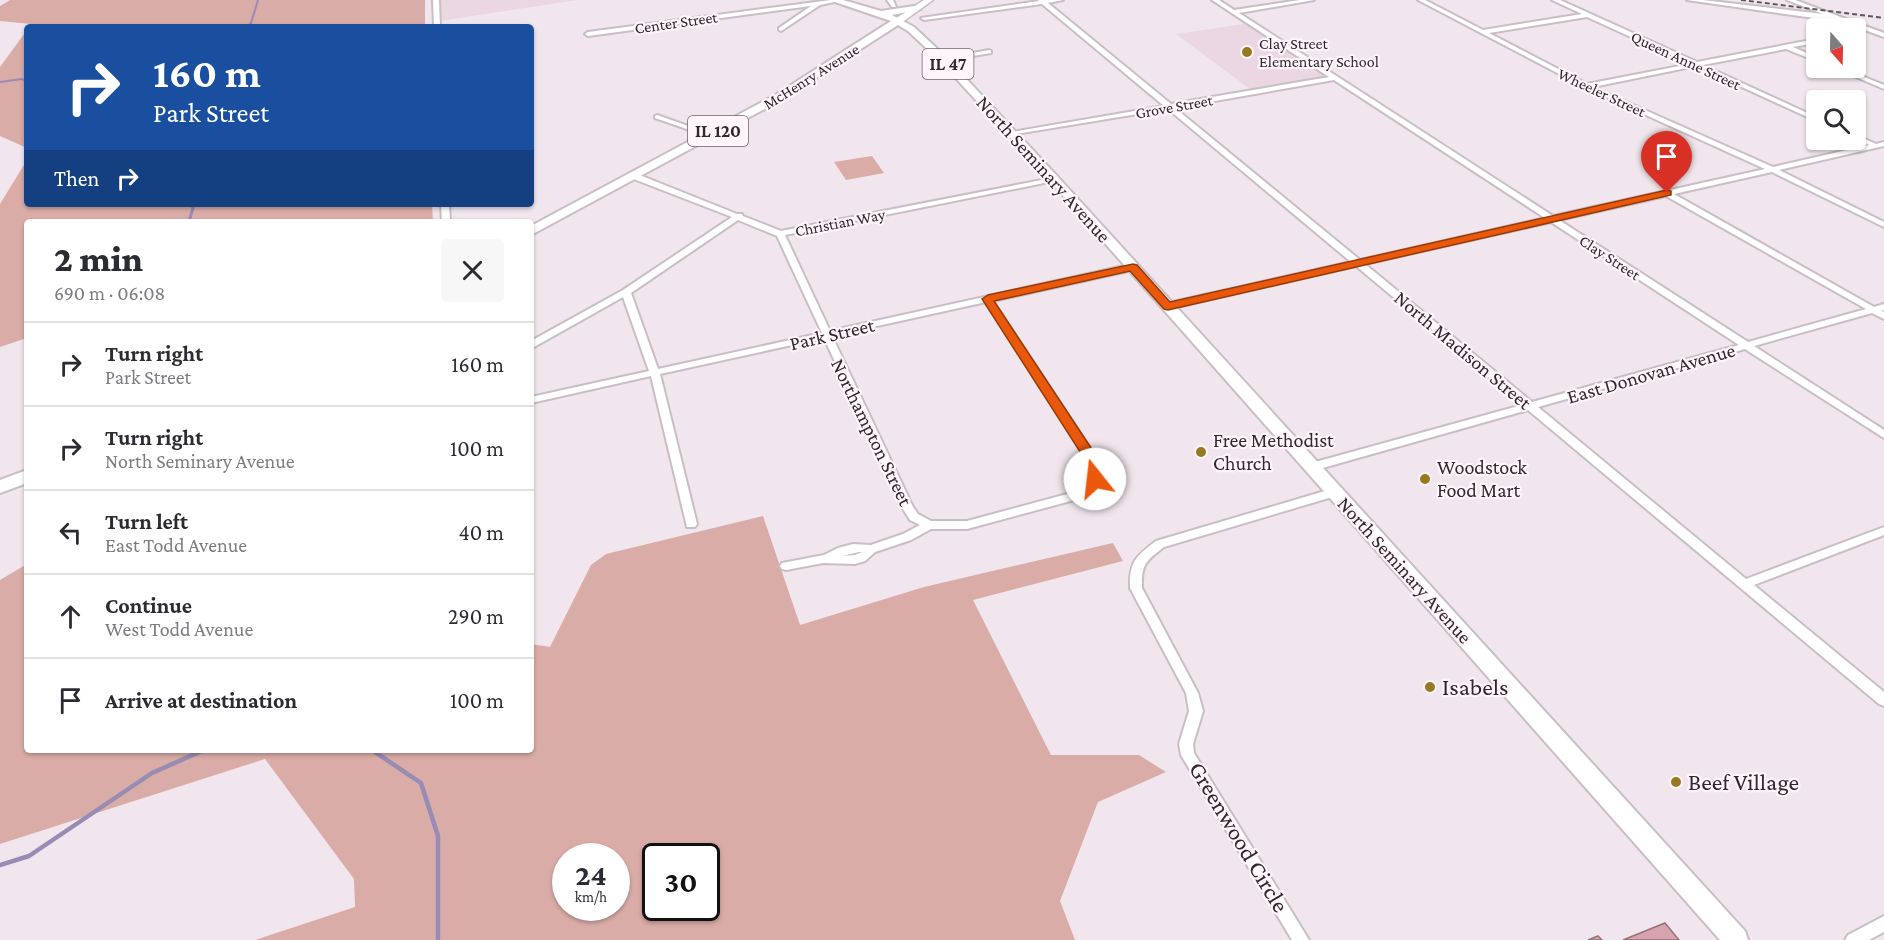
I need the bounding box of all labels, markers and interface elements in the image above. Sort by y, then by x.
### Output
street label: Center Street [634,8,719,37]
north arrow [1806,18,1866,78]
map controls [1806,18,1866,150]
street label: Queen Anne Street [1628,28,1744,94]
place label: Clay Street Elementary School [1259,35,1379,71]
street label: McHenry Avenue [760,40,863,113]
marker: Clay Street Elementary School [1240,45,1254,59]
icon: right [54,48,132,126]
text: 160 m [153,49,261,96]
road number: IL 47 [922,49,974,79]
street label: Wheeler Street [1555,65,1649,120]
button: search [1806,90,1866,150]
street label: North Seminary Avenue [972,91,1116,248]
street label: Grove Street [1134,91,1215,122]
text: Park Street [153,98,269,128]
road number: IL 120 [688,116,748,146]
pin [1641,131,1692,193]
icon: arrive [1650,140,1683,173]
icon: right [111,162,144,195]
text: Then [54,166,99,191]
street label: Christian Way [794,205,887,241]
street label: Clay Street [1576,232,1644,285]
text: 2 min [54,239,143,279]
button: close [441,239,504,302]
text: 690 m · 06:08 [54,282,165,304]
street label: North Madison Street [1390,286,1536,414]
street label: Park Street [788,314,877,354]
street label: East Donovan Avenue [1564,338,1738,408]
text: Turn right [105,341,203,366]
icon: right [54,348,87,381]
text: 160 m [451,352,504,377]
street label: Northampton Street [826,355,917,510]
text: Park Street [105,366,191,388]
text: Turn right [105,425,203,450]
place label: Free Methodist Church [1213,429,1334,474]
icon: right [54,432,87,465]
text: 100 m [450,436,504,461]
marker: Free Methodist Church [1194,445,1208,459]
position arrow [1063,447,1127,511]
text: North Seminary Avenue [105,450,295,472]
place label: Woodstock Food Mart [1437,456,1527,501]
marker: Woodstock Food Mart [1418,472,1432,486]
street label: North Seminary Avenue [1333,492,1477,649]
text: Turn left [105,509,188,534]
icon: left [54,516,87,549]
text: 40 m [459,520,504,545]
text: East Todd Avenue [105,534,247,556]
text: Continue [105,593,192,618]
icon: ahead [54,600,87,633]
text: 290 m [448,604,504,629]
text: West Todd Avenue [105,618,253,640]
place label: Isabels [1442,673,1508,700]
marker: Isabels [1423,680,1437,694]
icon: arrive [54,684,87,717]
text: Arrive at destination [105,688,297,713]
text: 100 m [450,688,504,713]
street label: Greenwood Circle [1184,757,1295,917]
place label: Beef Village [1688,768,1799,795]
marker: Beef Village [1669,775,1683,789]
speed limit sign: 30 [642,843,720,921]
text: 24 [575,858,607,891]
text: km/h [575,889,607,905]

